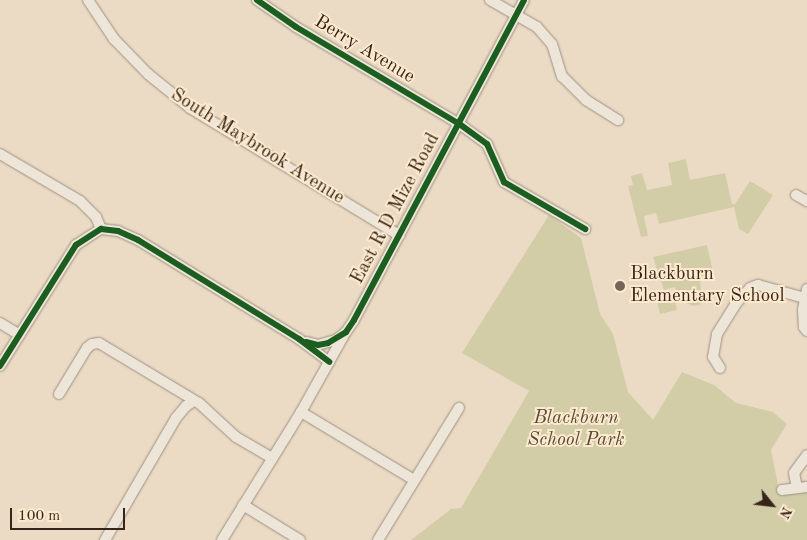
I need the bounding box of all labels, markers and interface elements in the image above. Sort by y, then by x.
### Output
street label: Berry Avenue [310,11,418,89]
street label: South Maybrook Avenue [166,84,348,210]
street label: East R D Mize Road [347,130,445,288]
place label: Blackburn Elementary School [630,264,785,308]
marker: Blackburn Elementary School [614,280,626,292]
park label: Blackburn School Park [527,408,625,452]
north arrow [747,480,797,530]
scale bar [12,498,128,530]
text: N [776,504,794,520]
text: 100 m [18,509,60,524]

